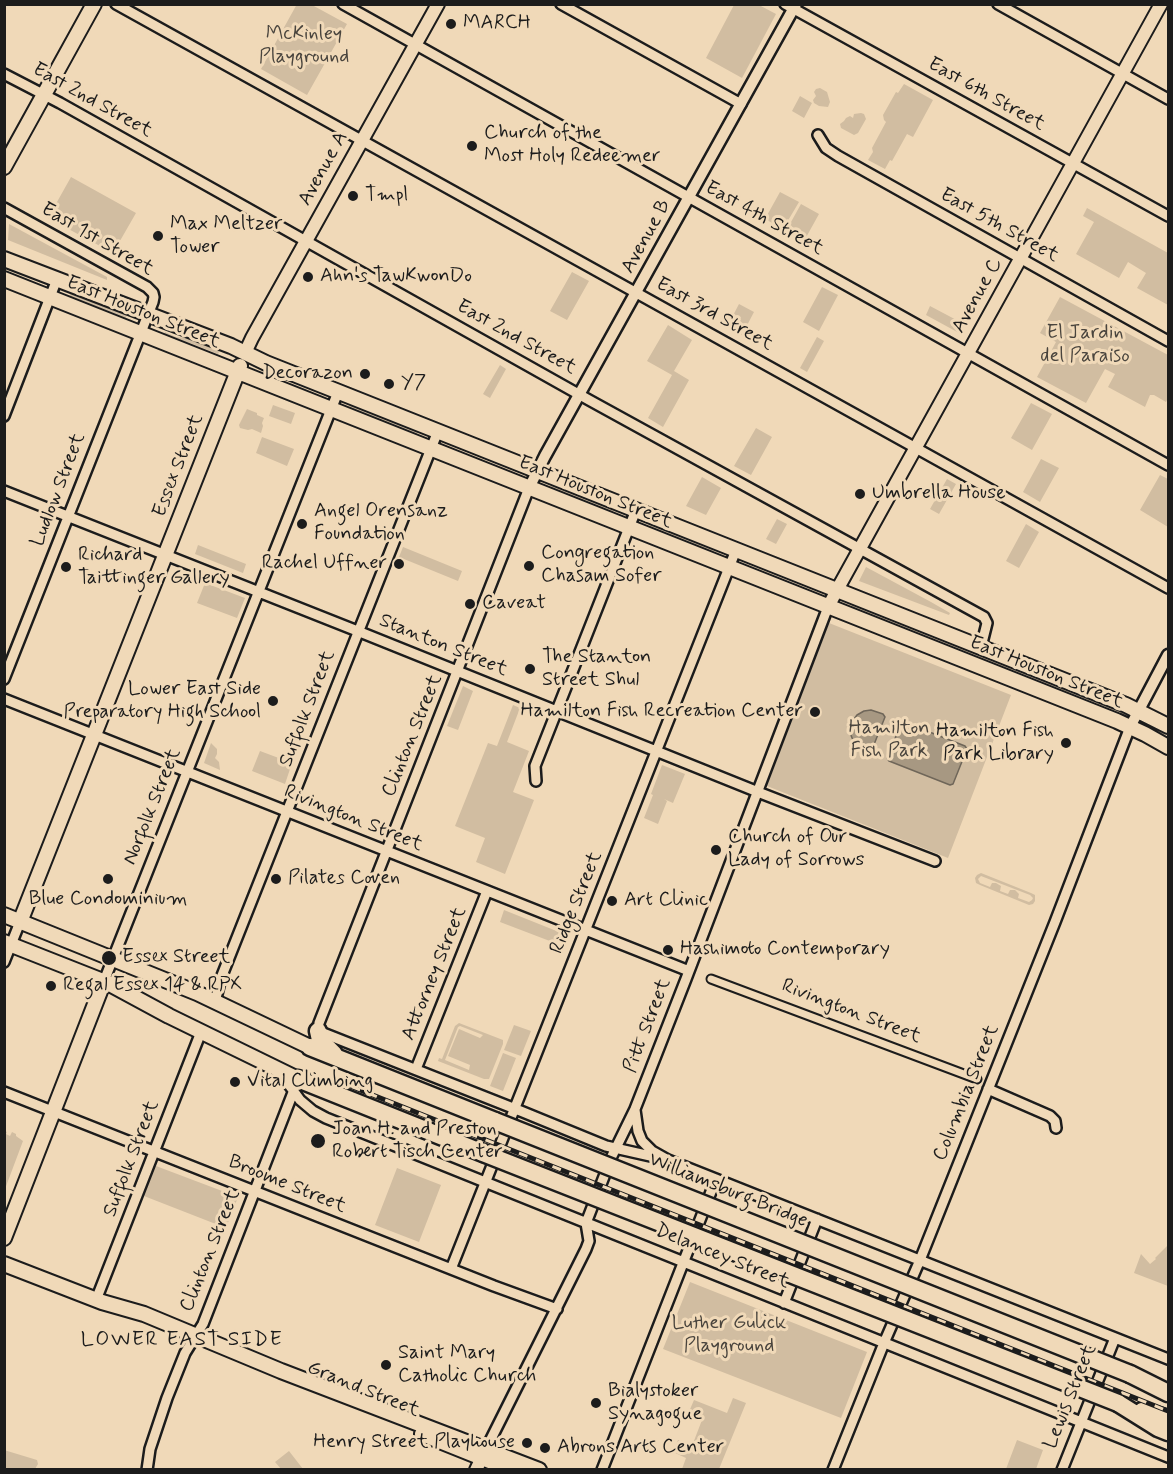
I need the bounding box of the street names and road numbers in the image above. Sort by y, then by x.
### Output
street label: East 6th Street [923,53,1049,137]
street label: East 2nd Street [28,58,156,144]
street label: Avenue A [294,128,354,210]
street label: East 4th Street [701,177,827,261]
street label: East 5th Street [935,183,1063,269]
street label: Avenue B [617,196,677,278]
street label: East 1st Street [36,198,158,282]
street label: Avenue C [948,254,1008,338]
street label: East Houston Street [63,271,223,355]
street label: East 3rd Street [651,273,777,357]
street label: East 2nd Street [452,295,580,381]
street label: Essex Street [148,411,210,521]
street label: Ludlow Street [26,430,92,550]
street label: East Houston Street [515,451,675,535]
street label: Stanton Street [375,609,511,683]
street label: East Houston Street [966,631,1126,715]
street label: Suffolk Street [275,647,341,771]
street label: Clinton Street [378,671,448,801]
street label: Norfolk Street [119,745,187,869]
street label: Rivington Street [280,780,426,858]
street label: Ridge Street [546,848,608,958]
street label: Attorney Street [397,904,473,1044]
street label: Rivington Street [778,974,924,1050]
street label: Pitt Street [619,975,677,1077]
street label: Columbia Street [929,1021,1005,1165]
street label: Suffolk Street [99,1097,165,1221]
street label: Williamsburg Bridge [645,1148,811,1234]
street label: Broome Street [225,1151,349,1219]
street label: Clinton Street [176,1186,246,1316]
street label: Delancey Street [651,1219,793,1295]
street label: Lewis Street [1039,1341,1103,1453]
street label: Grand Street [303,1357,423,1423]

